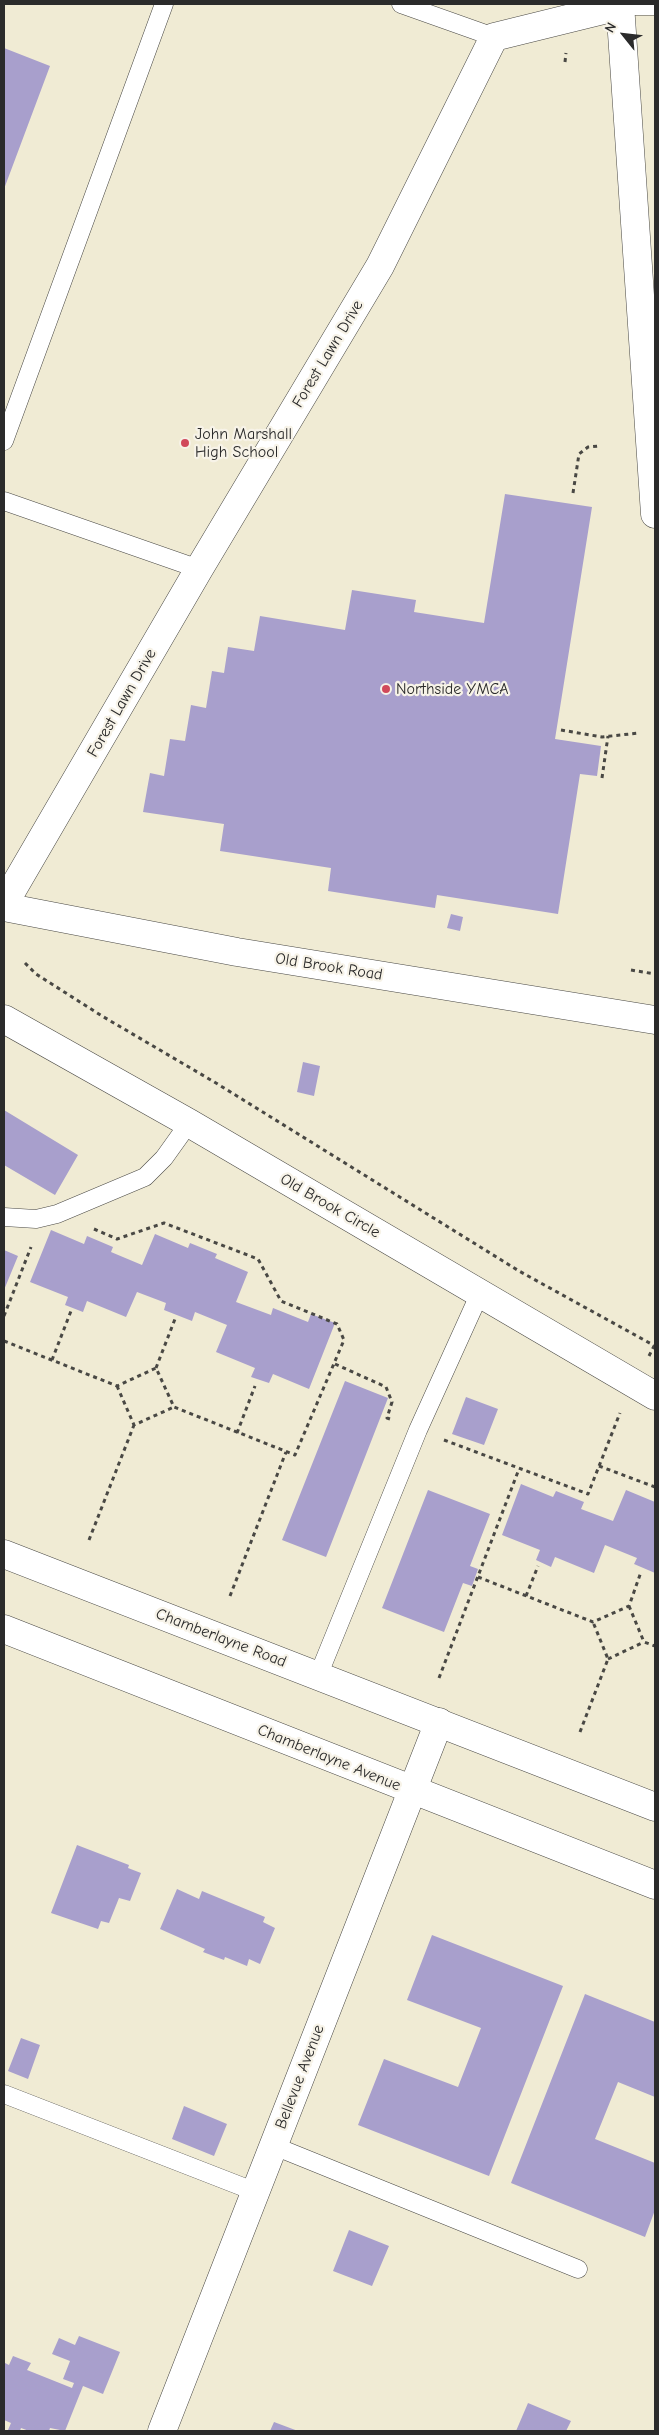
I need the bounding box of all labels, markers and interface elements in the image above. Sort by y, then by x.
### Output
north arrow [599,10,649,60]
text: N [601,19,620,36]
street label: Forest Lawn Drive [288,297,368,411]
place label: John Marshall High School [195,424,292,462]
marker: John Marshall High School [179,437,191,449]
street label: Forest Lawn Drive [83,646,161,760]
place label: Northside YMCA [396,679,509,699]
marker: Northside YMCA [380,683,392,695]
street label: Old Brook Road [274,949,384,985]
street label: Old Brook Circle [277,1170,383,1242]
street label: Chamberlayne Road [153,1604,289,1672]
street label: Chamberlayne Avenue [255,1721,403,1795]
street label: Bellevue Avenue [271,2022,329,2132]

